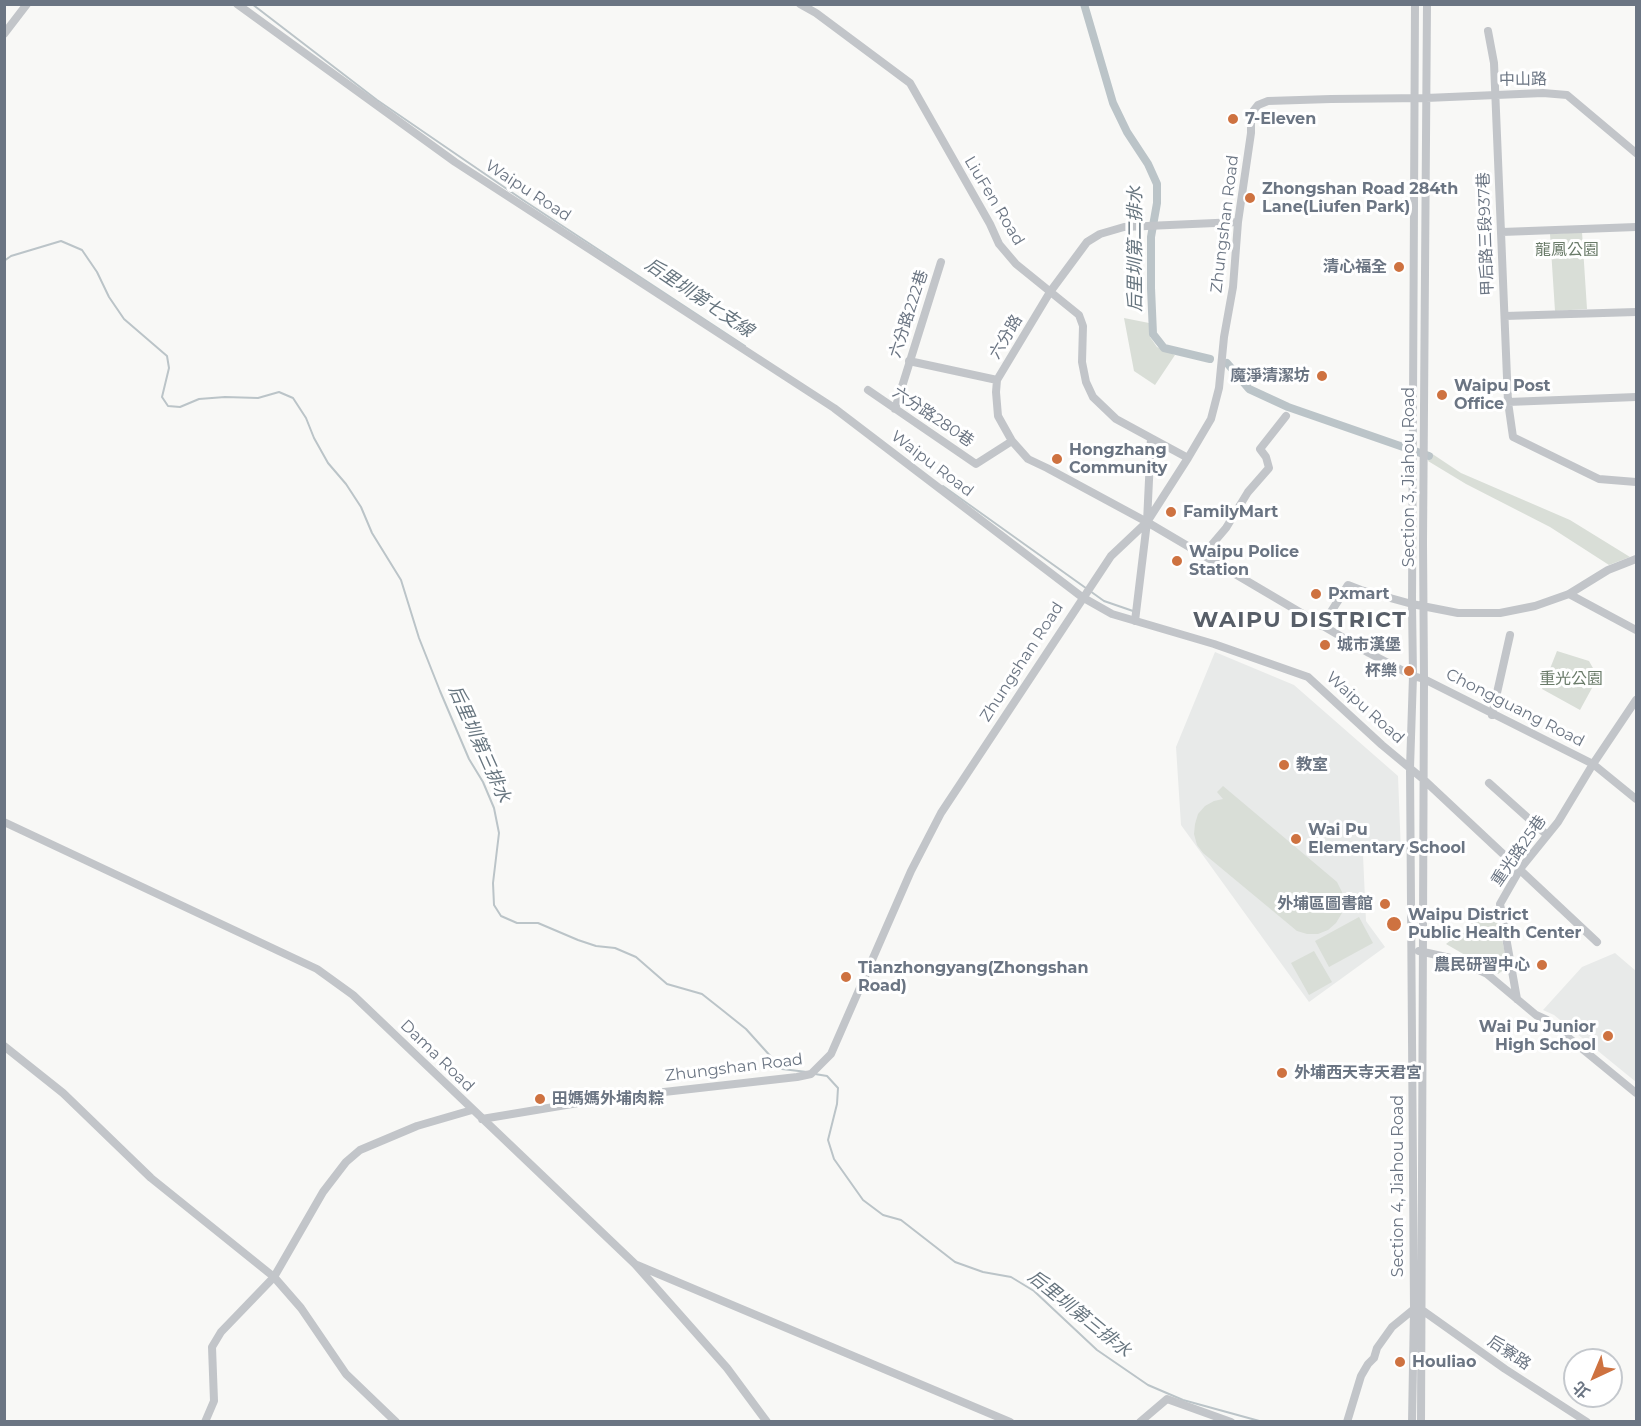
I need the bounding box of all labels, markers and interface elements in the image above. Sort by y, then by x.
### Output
street label: 中山路 [1499,70,1547,90]
place label: 7-Eleven [1245,109,1316,129]
marker: 7-Eleven [1226,112,1240,126]
street label: LiuFen Road [960,153,1028,249]
street label: Zhungshan Road [1207,154,1243,294]
street label: Waipu Road [482,156,574,226]
street label: 甲后路三段937巷 [1474,172,1498,296]
place label: Zhongshan Road 284th Lane(Liufen Park) [1262,179,1458,217]
water label: 后里圳第二排水 [1125,186,1147,312]
marker: Zhongshan Road 284th Lane(Liufen Park) [1243,191,1257,205]
park label: 龍鳳公園 [1535,240,1599,260]
water label: 后里圳第七支線 [641,254,757,342]
place label: 清心福全 [1323,257,1387,277]
marker: 清心福全 [1392,260,1406,274]
street label: 六分路222巷 [886,268,932,360]
street label: 六分路 [985,311,1027,363]
place label: 魔淨清潔坊 [1230,366,1310,386]
marker: 魔淨清潔坊 [1315,369,1329,383]
place label: Waipu Post Office [1454,376,1550,414]
street label: 六分路280巷 [889,383,977,451]
street label: Section 3, Jiahou Road [1399,387,1419,567]
marker: Waipu Post Office [1435,388,1449,402]
street label: Waipu Road [887,427,977,501]
place label: Hongzhang Community [1069,440,1167,478]
marker: Hongzhang Community [1050,452,1064,466]
place label: FamilyMart [1183,502,1278,522]
marker: FamilyMart [1164,505,1178,519]
place label: Waipu Police Station [1189,542,1299,580]
marker: Waipu Police Station [1170,554,1184,568]
place label: Pxmart [1328,584,1389,604]
marker: Pxmart [1309,587,1323,601]
street label: Zhungshan Road [976,599,1068,725]
district label: WAIPU DISTRICT [1193,608,1407,634]
place label: 城市漢堡 [1337,635,1401,655]
marker: 城市漢堡 [1318,638,1332,652]
place label: 杯樂 [1365,661,1397,681]
marker: 杯樂 [1402,664,1416,678]
street label: Chongguang Road [1443,665,1587,751]
street label: Waipu Road [1322,668,1408,748]
park label: 重光公園 [1539,669,1603,689]
water label: 后里圳第三排水 [444,682,514,806]
place label: 教室 [1296,755,1328,775]
marker: 教室 [1277,758,1291,772]
street label: 重光路25巷 [1488,812,1550,890]
place label: Wai Pu Elementary School [1308,820,1466,858]
marker: Wai Pu Elementary School [1289,832,1303,846]
place label: 外埔區圖書館 [1277,894,1373,914]
marker: 外埔區圖書館 [1378,897,1392,911]
place label: Waipu District Public Health Center [1408,905,1581,943]
marker: Waipu District Public Health Center [1385,915,1403,933]
place label: 農民研習中心 [1434,955,1530,975]
place label: Tianzhongyang(Zhongshan Road) [858,958,1088,996]
marker: 農民研習中心 [1535,958,1549,972]
marker: Tianzhongyang(Zhongshan Road) [839,970,853,984]
street label: Dama Road [396,1016,478,1096]
place label: Wai Pu Junior High School [1479,1017,1596,1055]
marker: Wai Pu Junior High School [1601,1029,1615,1043]
street label: Zhungshan Road [664,1050,804,1086]
place label: 外埔西天寺天君宮 [1294,1063,1422,1083]
marker: 外埔西天寺天君宮 [1275,1066,1289,1080]
place label: 田媽媽外埔肉粽 [552,1089,664,1109]
marker: 田媽媽外埔肉粽 [533,1092,547,1106]
street label: Section 4, Jiahou Road [1388,1095,1408,1277]
water label: 后里圳第三排水 [1023,1266,1135,1362]
street label: 后寮路 [1484,1332,1534,1374]
north arrow [1563,1348,1623,1408]
place label: Houliao [1412,1352,1476,1372]
marker: Houliao [1393,1355,1407,1369]
text: 北 [1569,1377,1594,1402]

